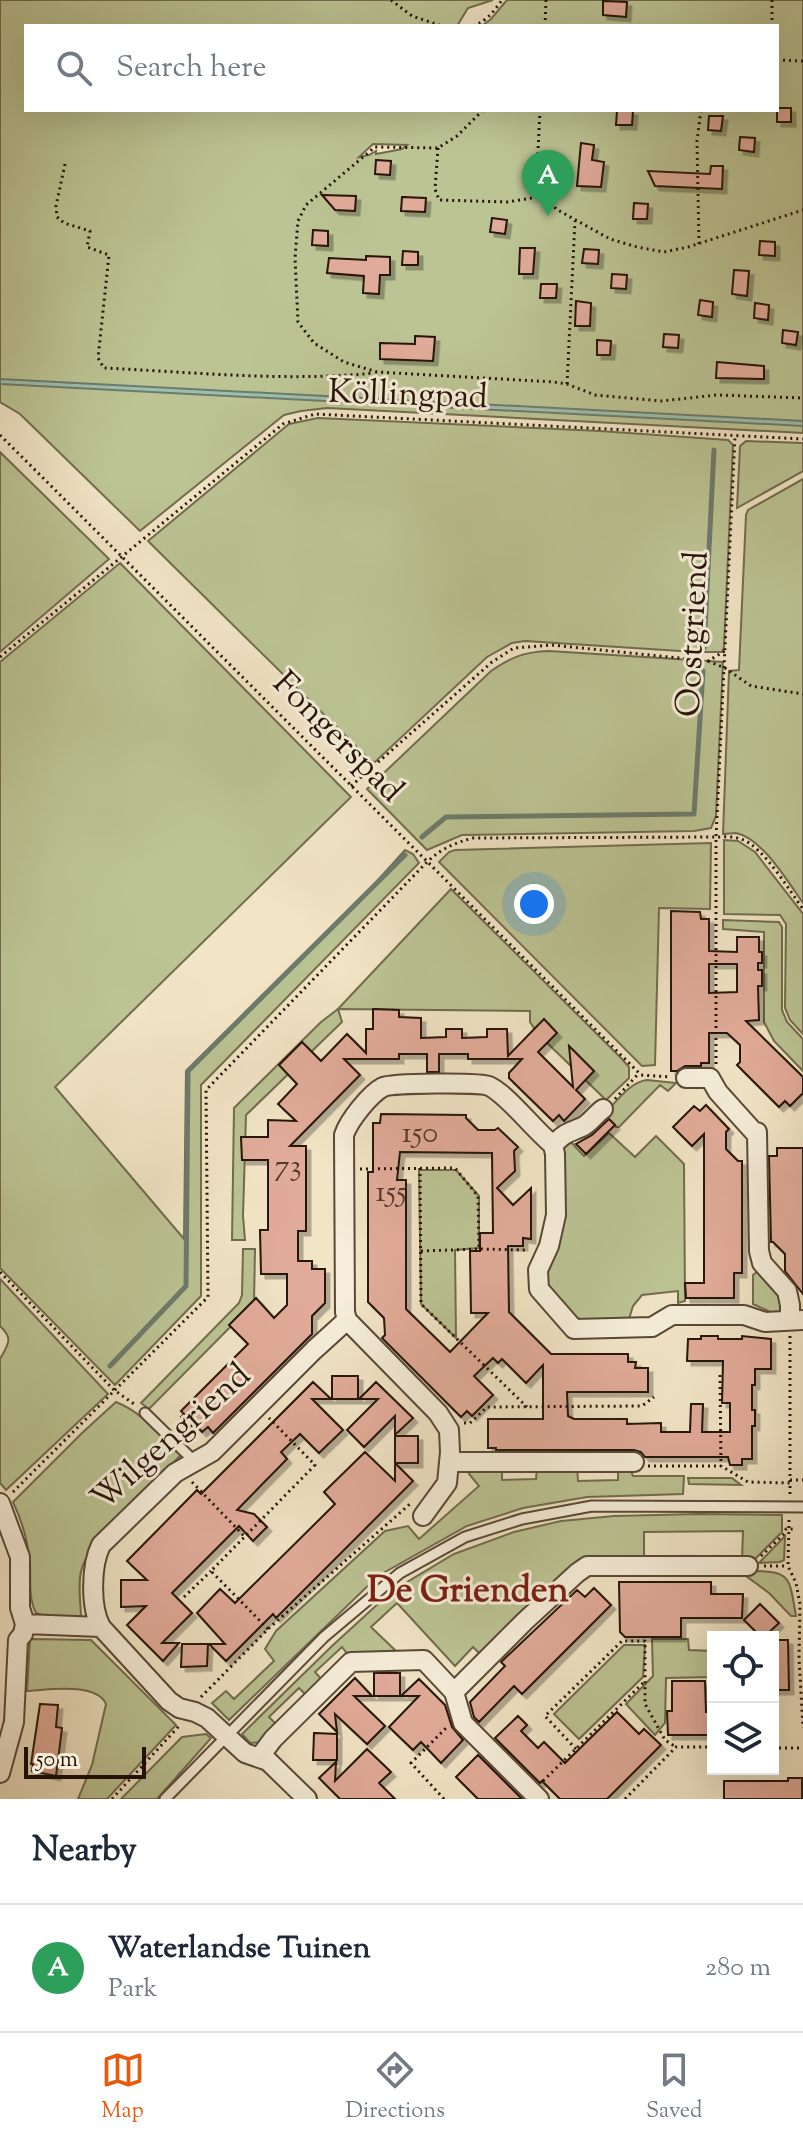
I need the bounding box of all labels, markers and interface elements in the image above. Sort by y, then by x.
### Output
search box [24,24,779,112]
icon: search [52,46,96,90]
text: Search here [116,47,266,90]
pin: A [522,150,574,216]
street label: Köllingpad [327,369,489,423]
street label: Oostgriend [665,550,723,718]
street label: Fongerspad [260,661,414,815]
your location [514,884,554,924]
house number: 150 [402,1113,438,1156]
house number: 73 [274,1146,302,1189]
house number: 155 [376,1172,407,1215]
street label: Wilgengriend [81,1353,263,1523]
district label: De Grienden [367,1566,570,1618]
map controls [707,1631,779,1775]
button: locate [707,1631,779,1703]
button: layers [707,1703,779,1775]
scale bar [24,1743,146,1779]
text: 50 m [36,1745,78,1777]
text: Nearby [32,1827,137,1876]
text: Waterlandse Tuinen [108,1928,371,1971]
text: A [47,1950,69,1987]
text: 280 m [705,1950,771,1987]
text: Park [108,1971,158,2008]
tab: Map [101,2048,145,2128]
tab: Directions [346,2048,445,2128]
tab: Saved [646,2048,702,2128]

